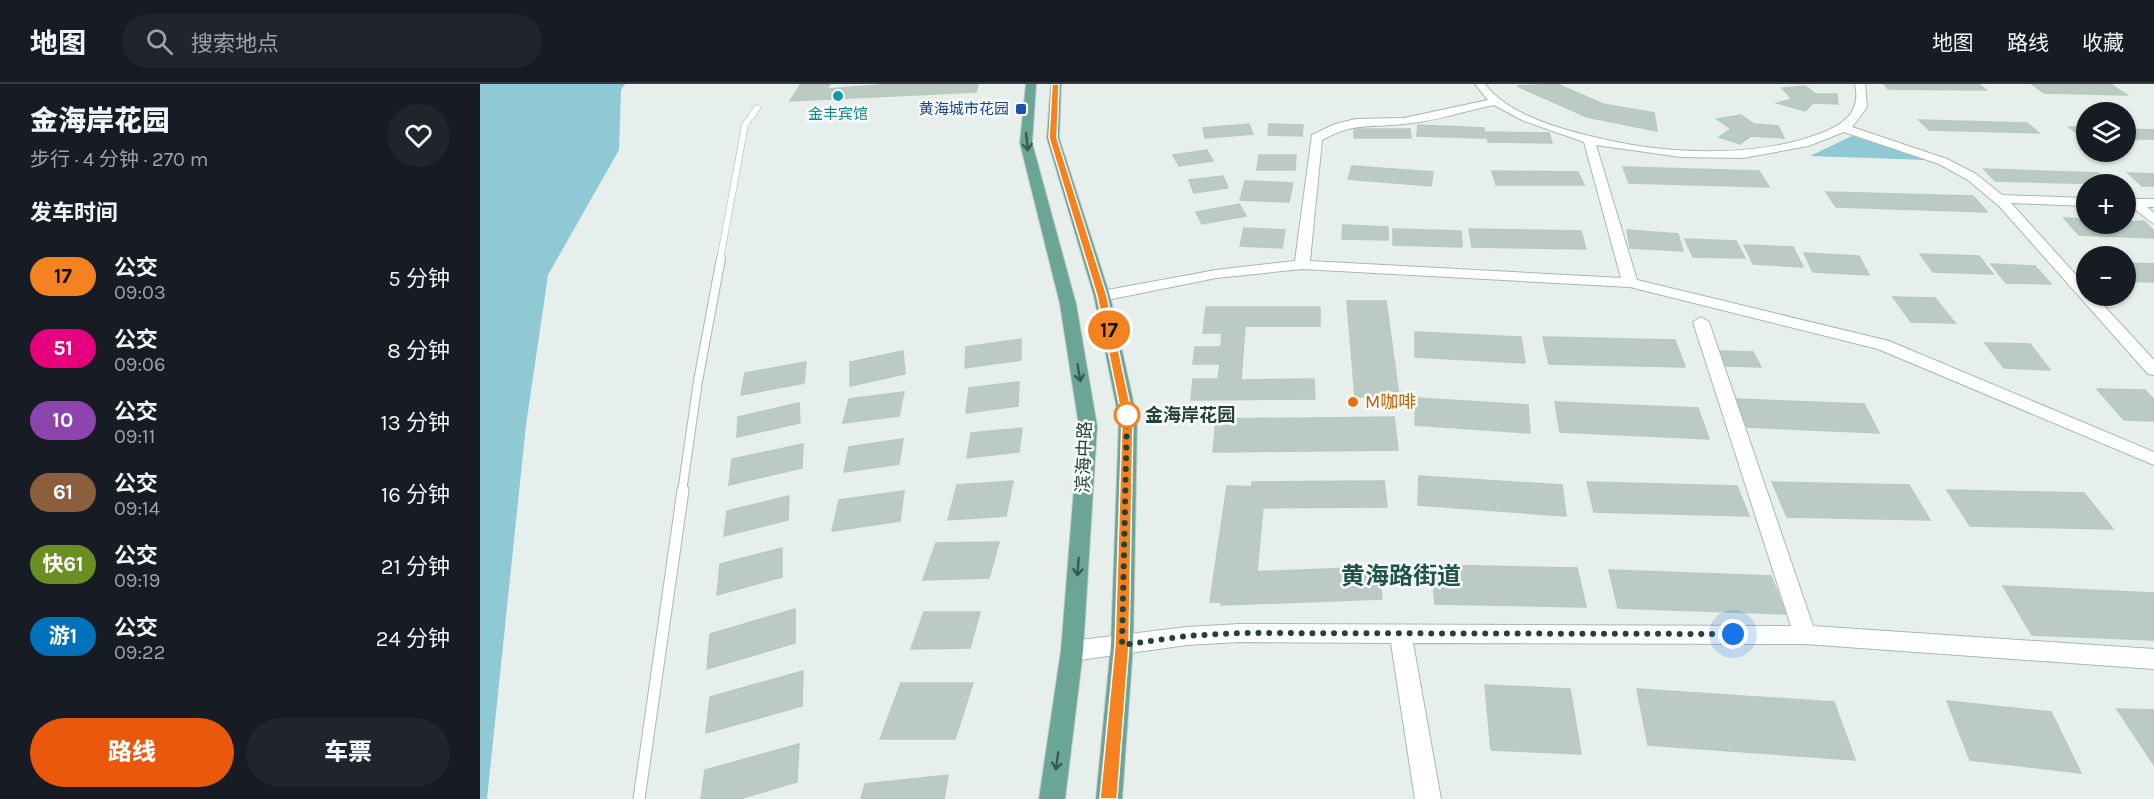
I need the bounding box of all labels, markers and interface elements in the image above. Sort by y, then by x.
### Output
search box [122,14,542,68]
icon: search [143,25,176,58]
text: 地图 [30,27,86,60]
text: 搜索地点 [191,31,279,57]
text: 地图 [1932,31,1974,55]
text: 路线 [2007,31,2049,55]
text: 收藏 [2082,31,2124,55]
marker: 金丰宾馆 [831,89,845,103]
place label: 黄海城市花园 [919,100,1009,118]
marker: 黄海城市花园 [1014,102,1028,116]
map controls [2076,102,2136,306]
button: layers [2076,102,2136,162]
text: 金海岸花园 [30,104,170,137]
button: heart [387,104,450,167]
place label: 金丰宾馆 [808,105,868,123]
one-way arrow [1022,132,1033,151]
text: 步行 · 4 分钟 · 270 m [30,148,208,171]
button: + [2076,174,2136,234]
text: 发车时间 [30,200,118,226]
button: − [2076,246,2136,306]
text: 公交 [114,255,158,281]
text: 17 [54,264,72,288]
text: 5 分钟 [388,266,450,292]
text: 09:03 [114,281,166,304]
line badge: 17 [1082,310,1136,350]
text: 17 [1100,318,1118,342]
text: 公交 [114,327,158,353]
text: 51 [53,336,73,360]
text: 8 分钟 [387,338,450,364]
text: 09:06 [114,353,165,376]
one-way arrow [1074,362,1085,382]
place label: M咖啡 [1365,391,1416,413]
marker: M咖啡 [1346,395,1360,409]
text: 公交 [114,399,158,425]
marker: 金海岸花园 [1114,402,1140,428]
place label: 金海岸花园 [1145,404,1235,426]
text: 10 [53,408,73,432]
text: 13 分钟 [381,410,450,436]
street label: 滨海中路 [1072,421,1096,493]
text: 09:11 [114,425,155,448]
text: 公交 [114,471,158,497]
text: 61 [53,480,73,504]
text: 16 分钟 [381,482,450,508]
text: 09:14 [114,497,160,520]
text: 公交 [114,543,158,569]
text: 快61 [42,552,84,576]
text: 21 分钟 [381,554,450,580]
one-way arrow [1072,556,1083,576]
district label: 黄海路街道 [1341,562,1461,590]
text: 09:19 [114,569,160,592]
text: 公交 [114,615,158,641]
your location [1718,619,1748,649]
text: 游1 [49,624,77,648]
text: 24 分钟 [376,626,450,652]
text: 09:22 [114,641,165,664]
button: 路线 [30,718,234,787]
button: 车票 [246,718,450,787]
one-way arrow [1052,750,1063,770]

